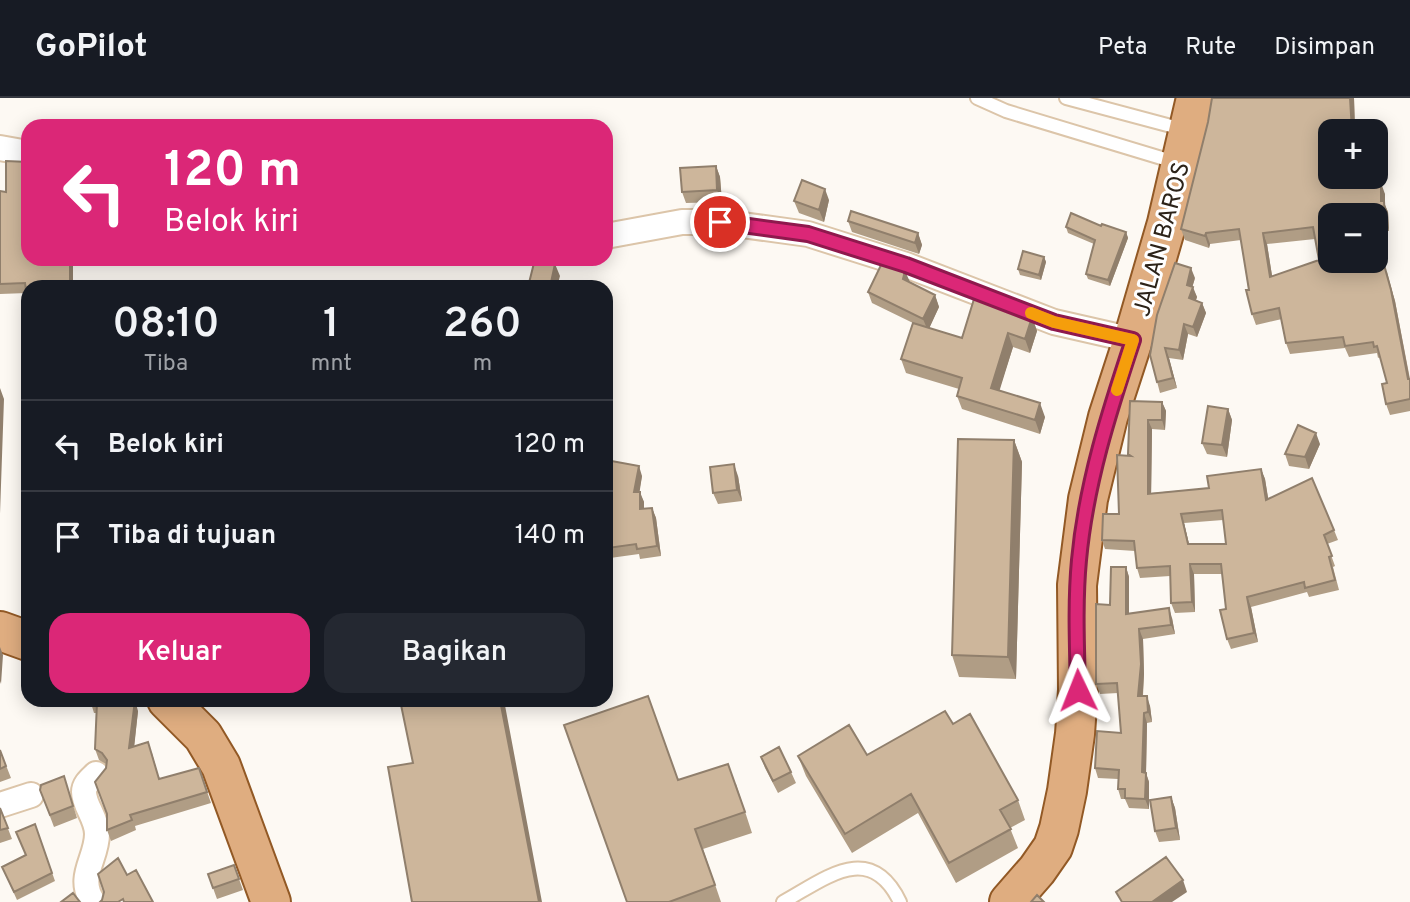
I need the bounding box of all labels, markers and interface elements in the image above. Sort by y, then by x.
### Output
text: GoPilot [35,27,148,69]
text: Peta [1098,33,1147,63]
text: Rute [1185,33,1236,63]
text: Disimpan [1274,33,1375,63]
map controls [1318,119,1388,273]
button: + [1318,119,1388,189]
text: 120 m [164,142,301,204]
icon: left [49,147,140,238]
street label: JALAN BAROS [1128,159,1198,320]
pin [690,192,750,252]
text: Belok kiri [164,203,299,243]
icon: arrive [701,203,739,241]
button: − [1318,203,1388,273]
text: 08:10 [112,299,220,352]
text: 1 [323,299,340,352]
text: 260 [443,299,522,352]
text: Tiba [144,350,188,379]
text: mnt [311,350,352,379]
text: m [473,350,492,379]
icon: left [49,427,87,465]
text: Belok kiri [108,429,224,462]
text: 120 m [515,429,585,462]
icon: arrive [49,518,87,556]
text: Tiba di tujuan [108,520,276,553]
text: 140 m [515,520,585,553]
button: Keluar [49,613,310,693]
button: Bagikan [324,613,585,693]
position arrow [1041,653,1115,727]

